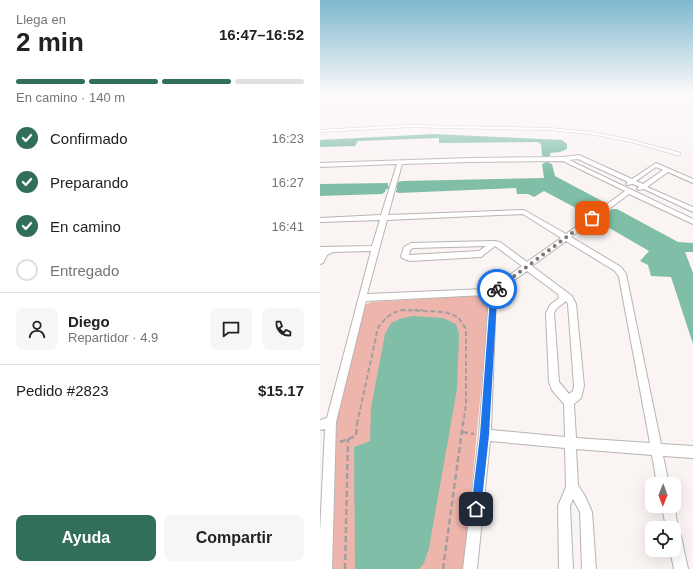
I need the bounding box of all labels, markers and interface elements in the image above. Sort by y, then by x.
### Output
text: Llega en [16,12,66,27]
text: 16:47–16:52 [219,26,304,43]
text: 2 min [16,27,84,57]
text: En camino · 140 m [16,90,125,105]
icon: check [16,127,38,149]
text: Confirmado [50,130,128,147]
text: 16:23 [271,131,304,146]
icon: check [16,171,38,193]
text: Preparando [50,174,128,191]
text: 16:27 [271,175,304,190]
pin [575,201,609,235]
icon: bag [581,207,603,229]
icon: check [16,215,38,237]
text: En camino [50,218,121,235]
text: 16:41 [271,219,304,234]
text: Entregado [50,262,119,279]
courier [477,269,517,309]
icon: bike [486,278,508,300]
button: person [16,308,58,350]
button: chat [210,308,252,350]
button: phone [262,308,304,350]
text: Diego [68,313,110,330]
text: Repartidor · 4.9 [68,330,158,345]
text: Pedido #2823 [16,382,109,399]
text: $15.17 [258,382,304,399]
north arrow [645,477,681,513]
map controls [645,477,681,557]
pin [459,492,493,526]
icon: home [465,498,487,520]
button: Ayuda [16,515,156,561]
button: Compartir [164,515,304,561]
button: locate [645,521,681,557]

